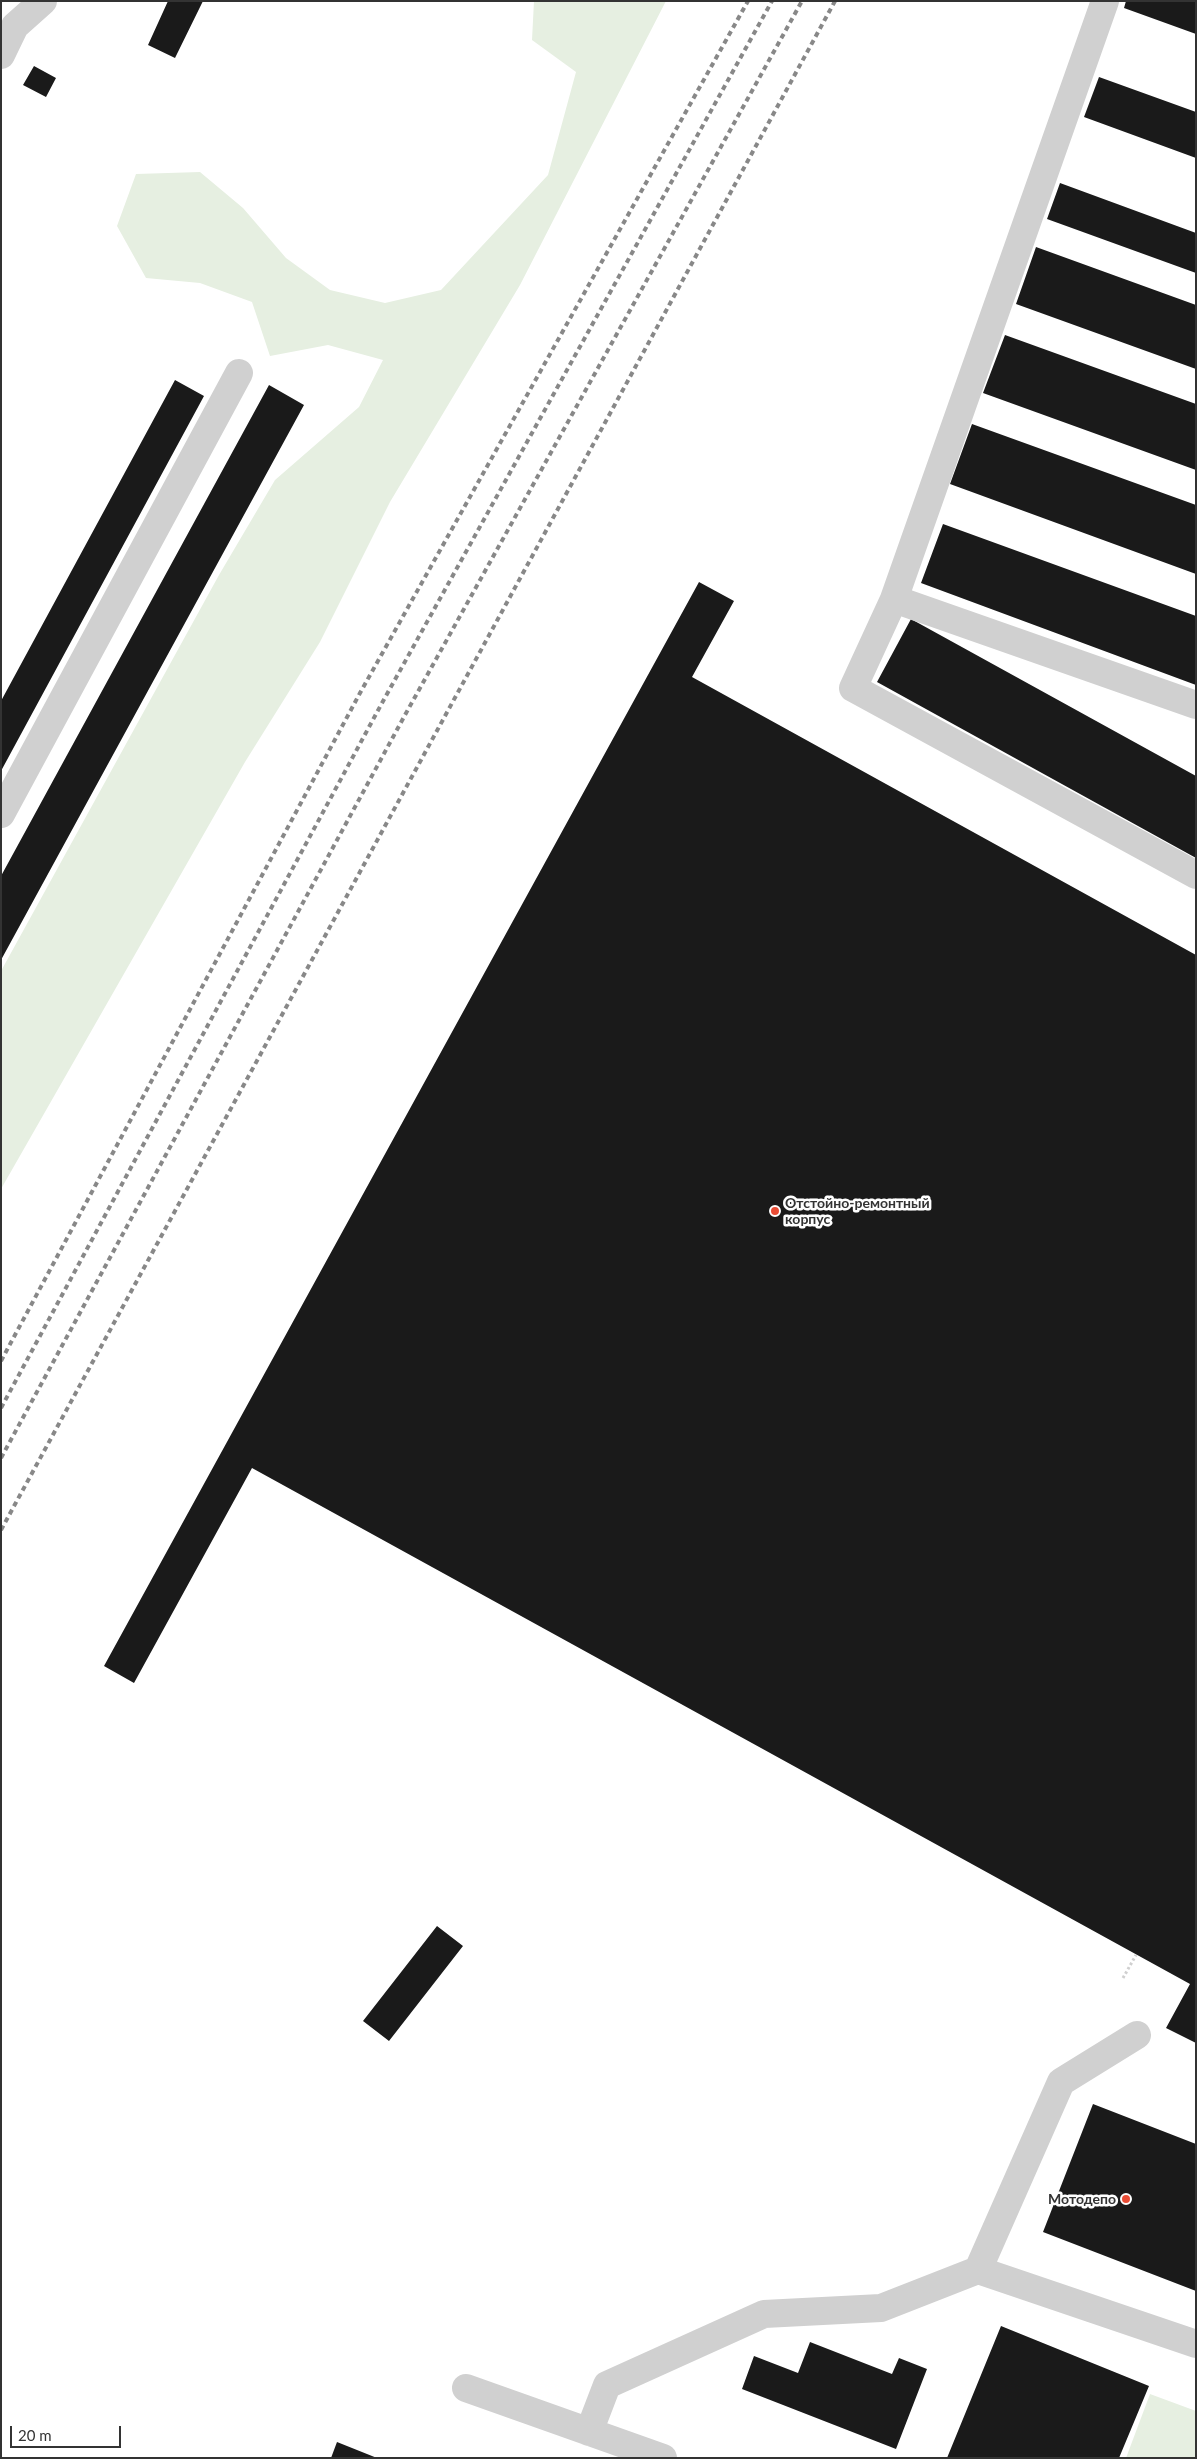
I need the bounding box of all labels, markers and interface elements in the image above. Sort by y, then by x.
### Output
place label: Отстойно-ремонтный корпус [785,1195,930,1228]
marker: Отстойно-ремонтный корпус [769,1205,781,1217]
place label: Мотодепо [1048,2191,1116,2207]
marker: Мотодепо [1120,2193,1132,2205]
scale bar [12,2416,124,2448]
text: 20 m [18,2426,52,2444]

